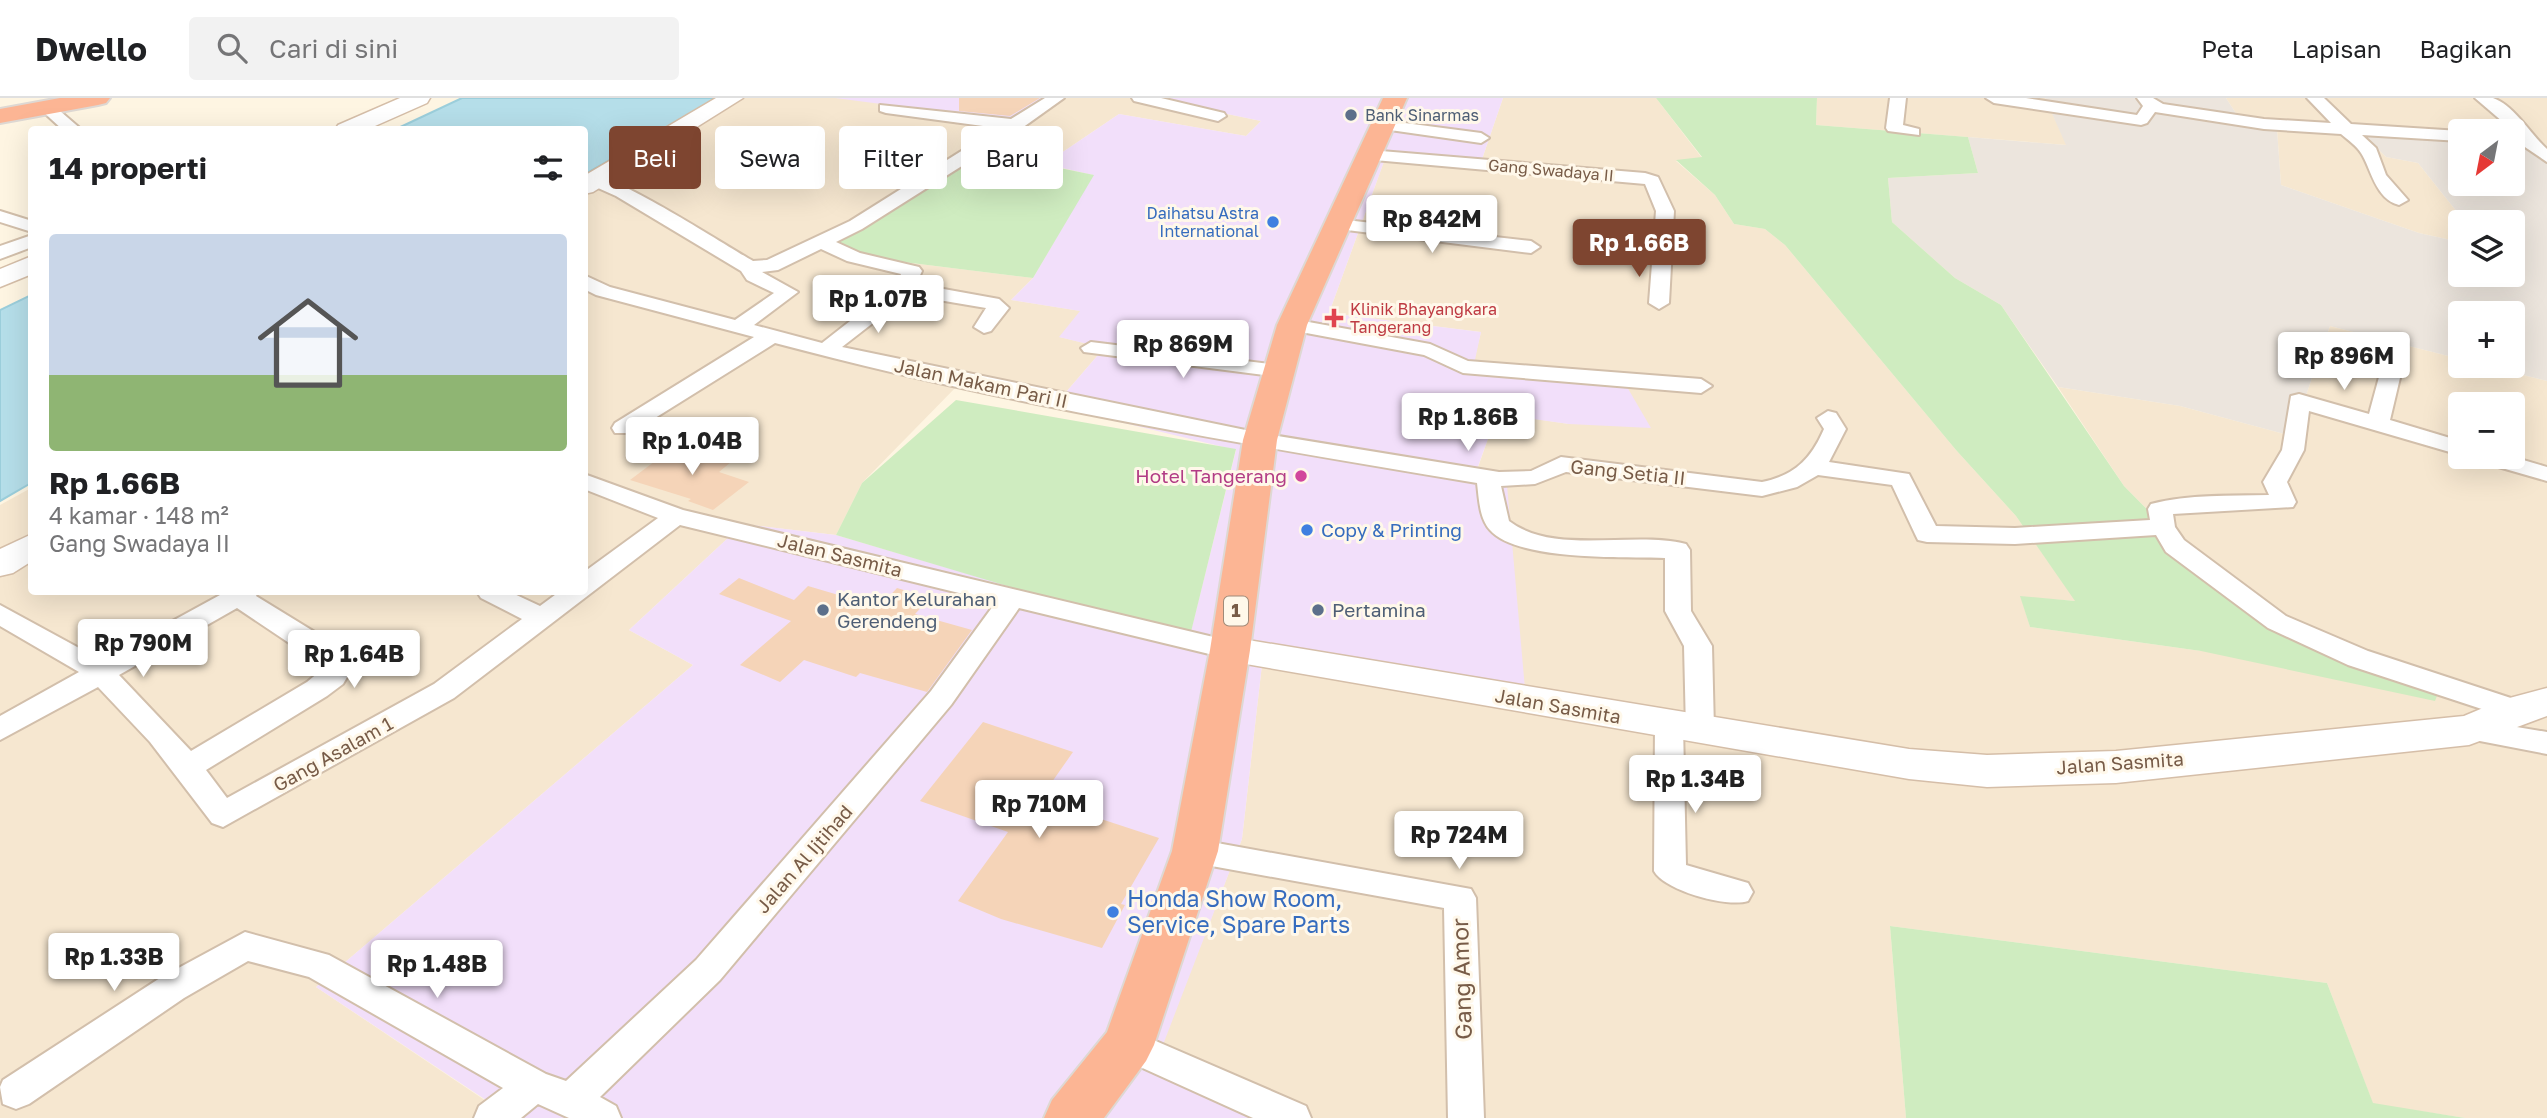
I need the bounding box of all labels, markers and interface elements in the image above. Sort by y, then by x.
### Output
search box [189,17,679,80]
text: Dwello [35,29,147,68]
icon: search [213,29,251,67]
text: Cari di sini [269,33,398,64]
text: Peta [2201,34,2254,63]
text: Lapisan [2292,34,2382,63]
text: Bagikan [2420,34,2512,63]
place label: Bank Sinarmas [1365,105,1479,125]
marker: Bank Sinarmas [1343,107,1359,123]
north arrow [2448,119,2525,196]
map controls [2448,119,2525,469]
chip: Beli [609,126,701,189]
chip: Sewa [715,126,825,189]
chip: Filter [839,126,947,189]
chip: Baru [961,126,1063,189]
icon: filters [529,149,567,187]
text: 14 properti [49,150,207,186]
street label: Gang Swadaya II [1487,155,1615,185]
pin: Rp 842M [1367,195,1497,255]
place label: Daihatsu Astra International [1147,203,1259,241]
text: Rp 842M [1382,204,1482,232]
button: layers [2448,210,2525,287]
marker: Daihatsu Astra International [1265,214,1281,230]
pin: Rp 1.66B [1567,220,1711,279]
text: Rp 1.66B [1589,228,1689,256]
pin: Rp 1.07B [806,275,950,335]
icon: home [245,280,371,406]
text: Rp 1.07B [829,284,927,312]
place label: Klinik Bhayangkara Tangerang [1350,299,1497,337]
button: + [2448,301,2525,378]
marker: Klinik Bhayangkara Tangerang [1324,308,1344,328]
pin: Rp 869M [1118,320,1248,380]
text: Rp 869M [1133,329,1233,357]
pin: Rp 896M [2279,332,2409,392]
text: Rp 896M [2294,341,2394,369]
street label: Jalan Makam Pari II [892,353,1070,412]
button: − [2448,392,2525,469]
pin: Rp 1.86B [1396,394,1540,453]
text: Rp 1.86B [1418,402,1518,430]
pin: Rp 1.04B [620,418,764,477]
text: Rp 1.04B [642,426,742,454]
street label: Gang Setia II [1569,454,1687,489]
place label: Hotel Tangerang [1135,464,1287,487]
text: Rp 1.66B [49,465,180,501]
marker: Hotel Tangerang [1293,468,1309,484]
text: 4 kamar · 148 m² [49,501,229,529]
place label: Copy & Printing [1321,518,1462,541]
marker: Copy & Printing [1299,522,1315,538]
street label: Jalan Sasmita [775,528,905,581]
text: Gang Swadaya II [49,529,230,557]
place label: Kantor Kelurahan Gerendeng [837,587,997,632]
road number: 1 [1224,597,1248,626]
place label: Pertamina [1332,598,1426,621]
marker: Kantor Kelurahan Gerendeng [815,602,831,618]
marker: Pertamina [1310,602,1326,618]
pin: Rp 790M [78,620,208,679]
text: Rp 790M [94,628,192,656]
pin: Rp 1.64B [282,630,426,690]
text: Rp 1.64B [304,639,404,667]
street label: Jalan Sasmita [1493,683,1623,728]
street label: Gang Asalam 1 [269,711,397,796]
street label: Jalan Sasmita [2055,747,2184,778]
pin: Rp 1.34B [1623,756,1767,815]
text: Rp 1.34B [1645,764,1745,792]
pin: Rp 710M [974,780,1104,840]
text: Rp 710M [991,789,1087,817]
street label: Jalan Al Ijtihad [750,800,857,917]
pin: Rp 724M [1394,812,1524,871]
text: Rp 724M [1410,820,1508,848]
place label: Honda Show Room, Service, Spare Parts [1127,884,1350,938]
marker: Honda Show Room, Service, Spare Parts [1105,904,1121,920]
street label: Gang Amor [1445,918,1477,1040]
pin: Rp 1.33B [42,934,186,993]
pin: Rp 1.48B [365,940,509,1000]
text: Rp 1.33B [64,942,164,970]
text: Rp 1.48B [387,949,487,977]

